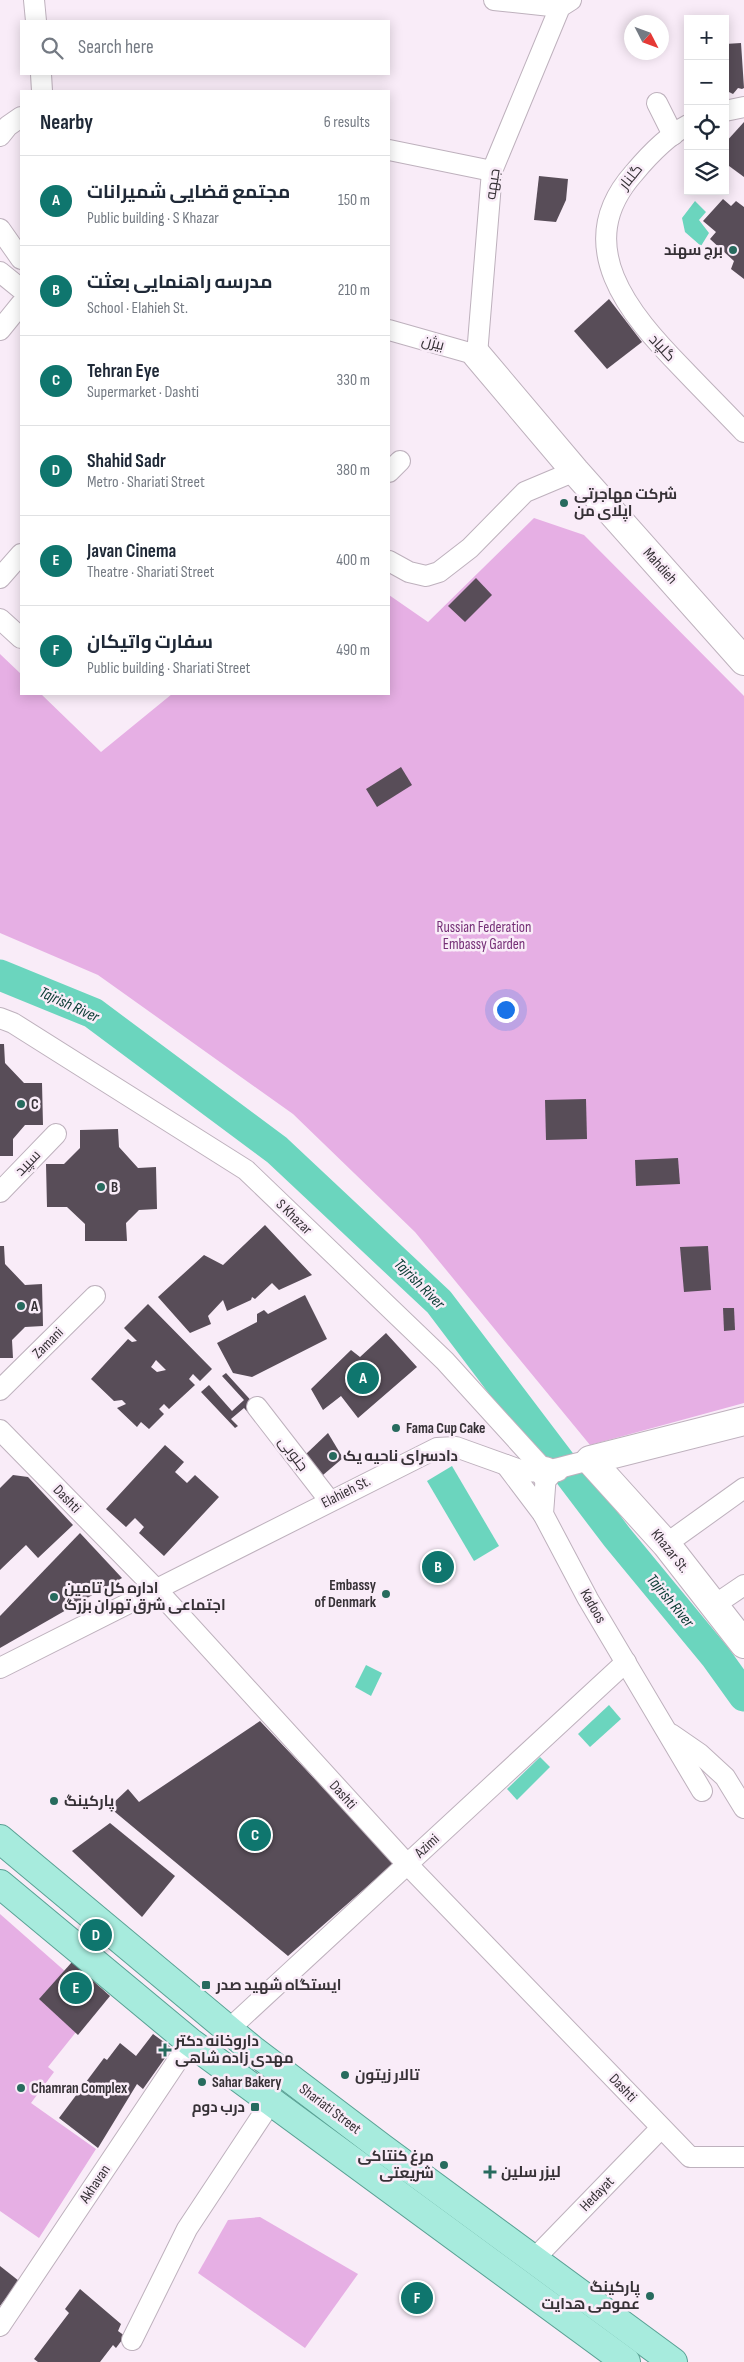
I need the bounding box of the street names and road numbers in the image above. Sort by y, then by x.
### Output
street label: گلنار [614,160,647,194]
street label: جبهه [481,167,505,201]
street label: گلپاد [645,330,679,366]
street label: بیژن [419,331,447,355]
street label: Mahdieh [639,544,681,588]
street label: سپید [11,1146,45,1180]
street label: S Khazar [272,1195,317,1239]
street label: Zamani [28,1323,68,1363]
street label: جنوبی [274,1433,312,1475]
street label: Elahieh St. [318,1471,374,1512]
street label: Dashti [49,1481,85,1517]
street label: Khazar St. [647,1525,693,1577]
street label: Kadoos [576,1585,610,1627]
street label: Dashti [325,1777,361,1814]
street label: Azimi [410,1830,444,1863]
street label: Dashti [605,2070,641,2106]
street label: Shariati Street [295,2079,365,2139]
street label: Akhavan [75,2161,115,2208]
street label: Hedayat [576,2172,619,2216]

